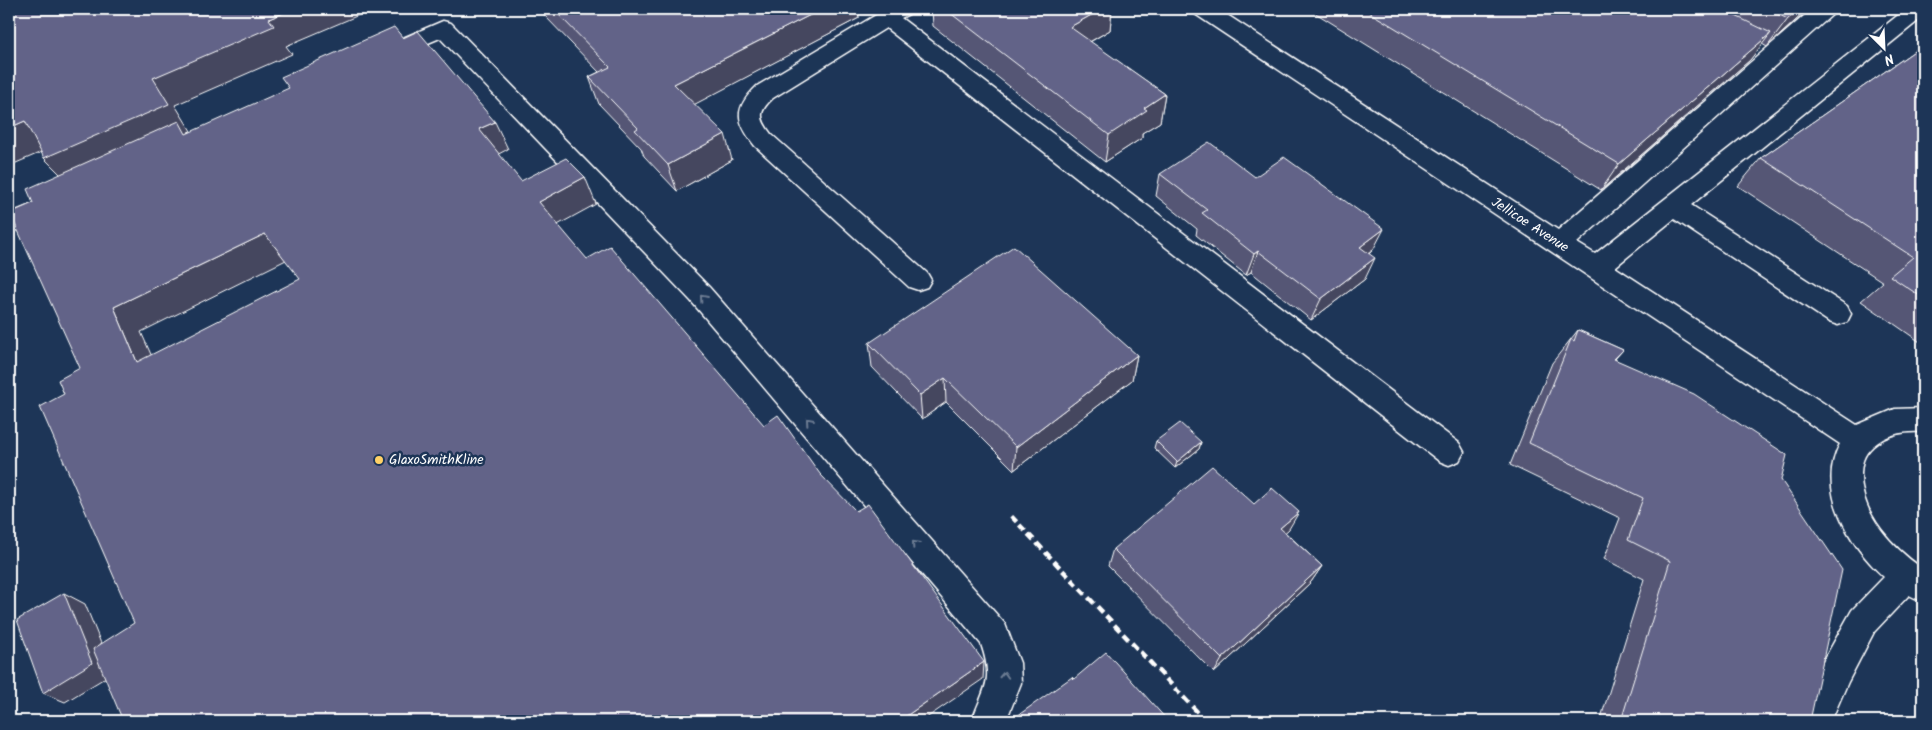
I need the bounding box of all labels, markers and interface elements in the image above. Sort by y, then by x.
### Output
north arrow [1860,22,1910,72]
text: N [1880,47,1897,71]
street label: Jellicoe Avenue [1487,192,1574,259]
one-way arrow [700,294,709,303]
one-way arrow [806,417,815,426]
place label: GlaxoSmithKline [389,449,484,471]
marker: GlaxoSmithKline [373,454,385,466]
one-way arrow [912,540,921,549]
one-way arrow [998,671,1009,679]

